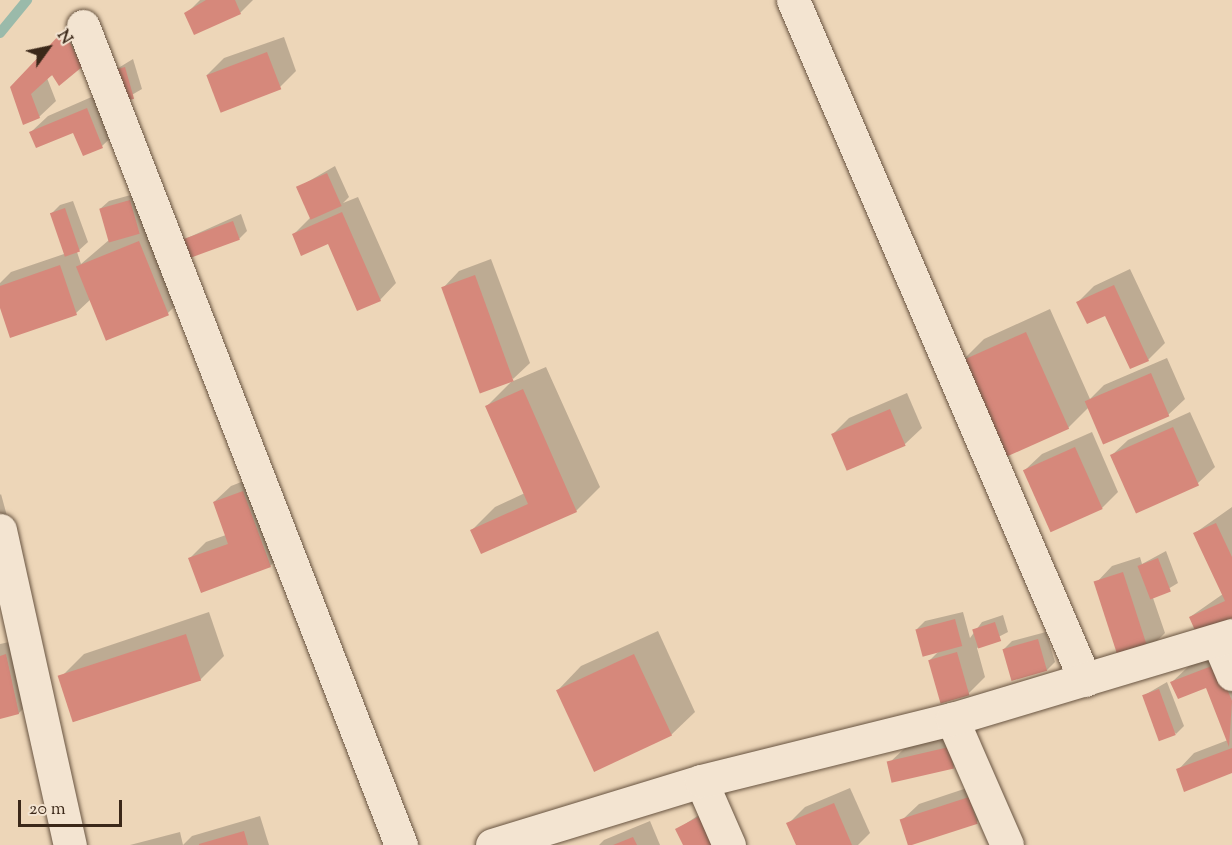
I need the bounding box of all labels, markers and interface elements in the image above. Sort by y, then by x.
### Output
north arrow [18,18,78,78]
text: N [50,26,77,50]
scale bar [21,788,124,826]
text: 20 m [29,797,66,823]

